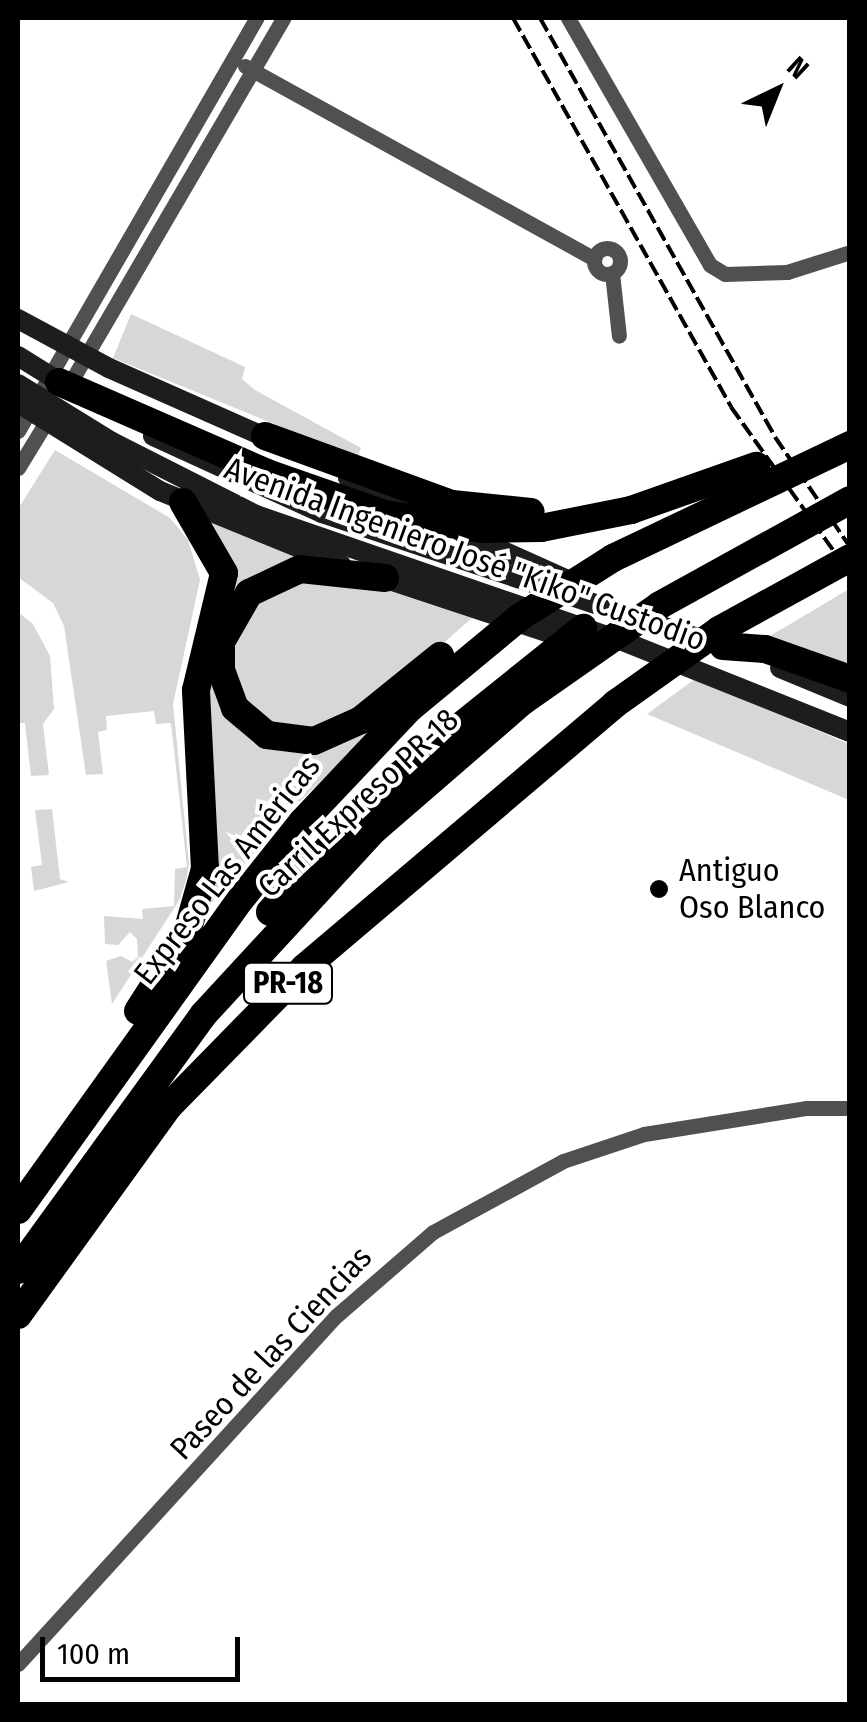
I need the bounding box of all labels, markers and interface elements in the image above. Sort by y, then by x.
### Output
north arrow [727,40,827,140]
text: N [780,50,815,85]
street label: Avenida Ingeniero José "Kiko" Custodio [220,449,710,659]
street label: Carril Expreso PR-18 [250,700,466,906]
street label: Expreso Las Américas [126,748,328,992]
place label: Antiguo Oso Blanco [679,852,825,927]
marker: Antiguo Oso Blanco [648,878,670,900]
road number: PR-18 [240,958,336,1008]
street label: Paseo de las Ciencias [162,1238,380,1468]
scale bar [45,1617,245,1679]
text: 100 m [57,1636,130,1672]

